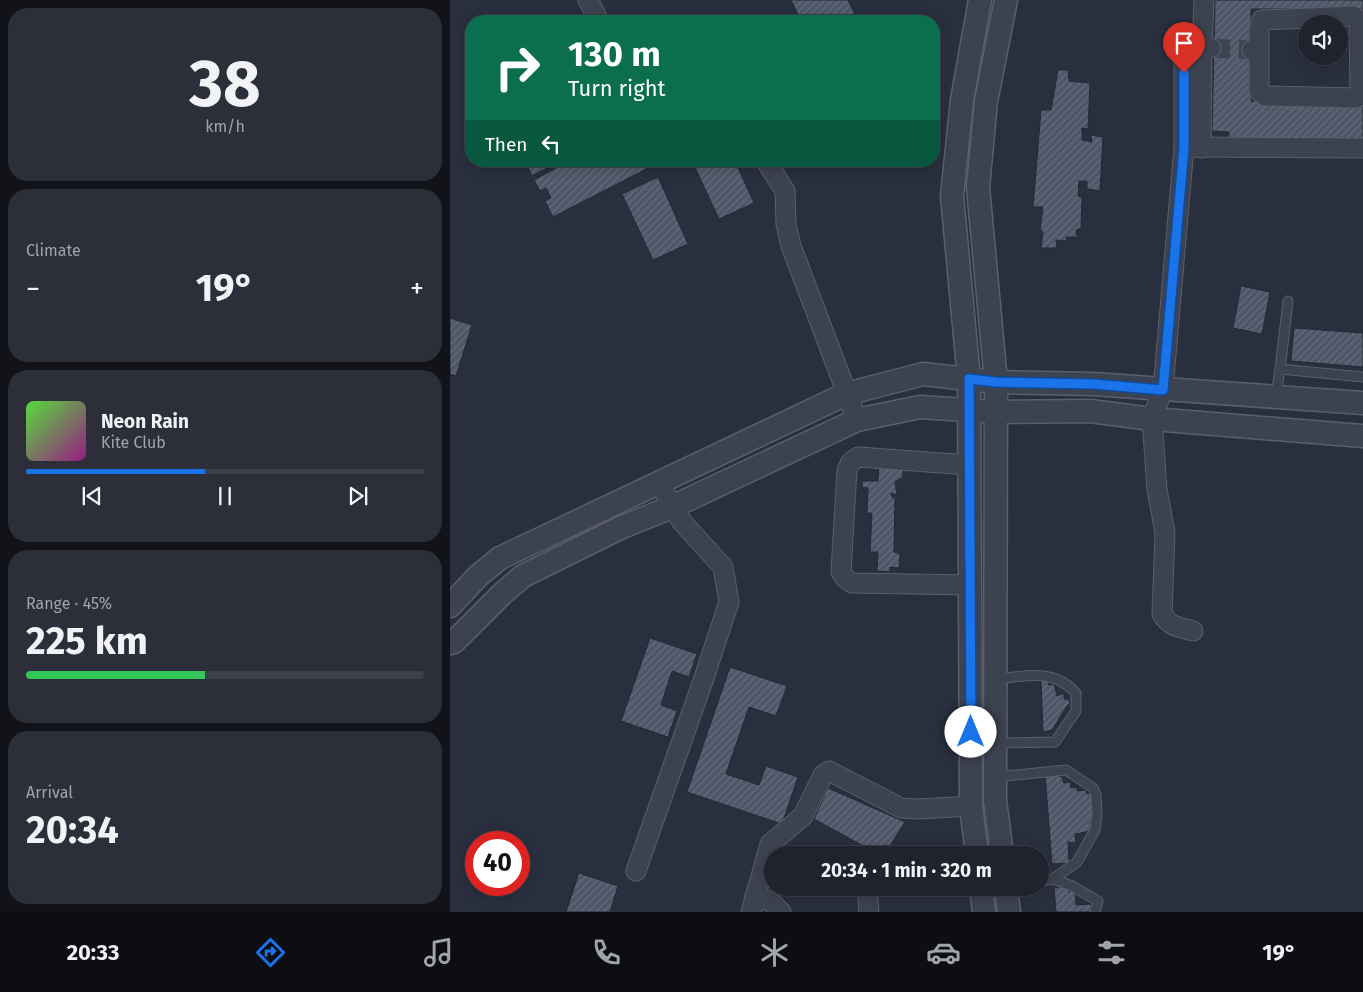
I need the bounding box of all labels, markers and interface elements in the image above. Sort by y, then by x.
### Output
map controls [1298,15,1348,65]
button: sound [1298,15,1348,65]
pin [1163,22,1205,73]
icon: arrive [1170,29,1198,57]
text: 130 m [568,33,661,75]
icon: right [485,35,550,100]
text: 38 [189,45,261,123]
text: Turn right [568,75,665,102]
text: km/h [205,117,245,136]
icon: left [537,130,565,158]
text: Then [485,133,527,156]
text: Climate [26,241,81,260]
text: 19° [196,265,254,311]
text: − [26,272,40,305]
text: + [410,272,424,305]
text: Neon Rain [101,410,189,433]
text: Kite Club [101,433,166,452]
icon: previous [78,482,106,510]
icon: pause [211,482,239,510]
icon: next [344,482,372,510]
text: Range · 45% [26,594,112,613]
text: 225 km [26,618,148,664]
position arrow [944,705,996,757]
text: Arrival [26,783,73,802]
text: 20:34 [26,807,119,853]
speed limit sign: 40 [465,831,530,896]
text: 20:34 · 1 min · 320 m [821,859,992,882]
icon: directions [253,935,288,970]
icon: music [421,935,456,970]
icon: phone [589,935,624,970]
icon: climate [757,935,792,970]
icon: car [926,935,961,970]
icon: filters [1094,935,1129,970]
text: 20:33 [67,939,119,966]
text: 19° [1262,939,1296,966]

